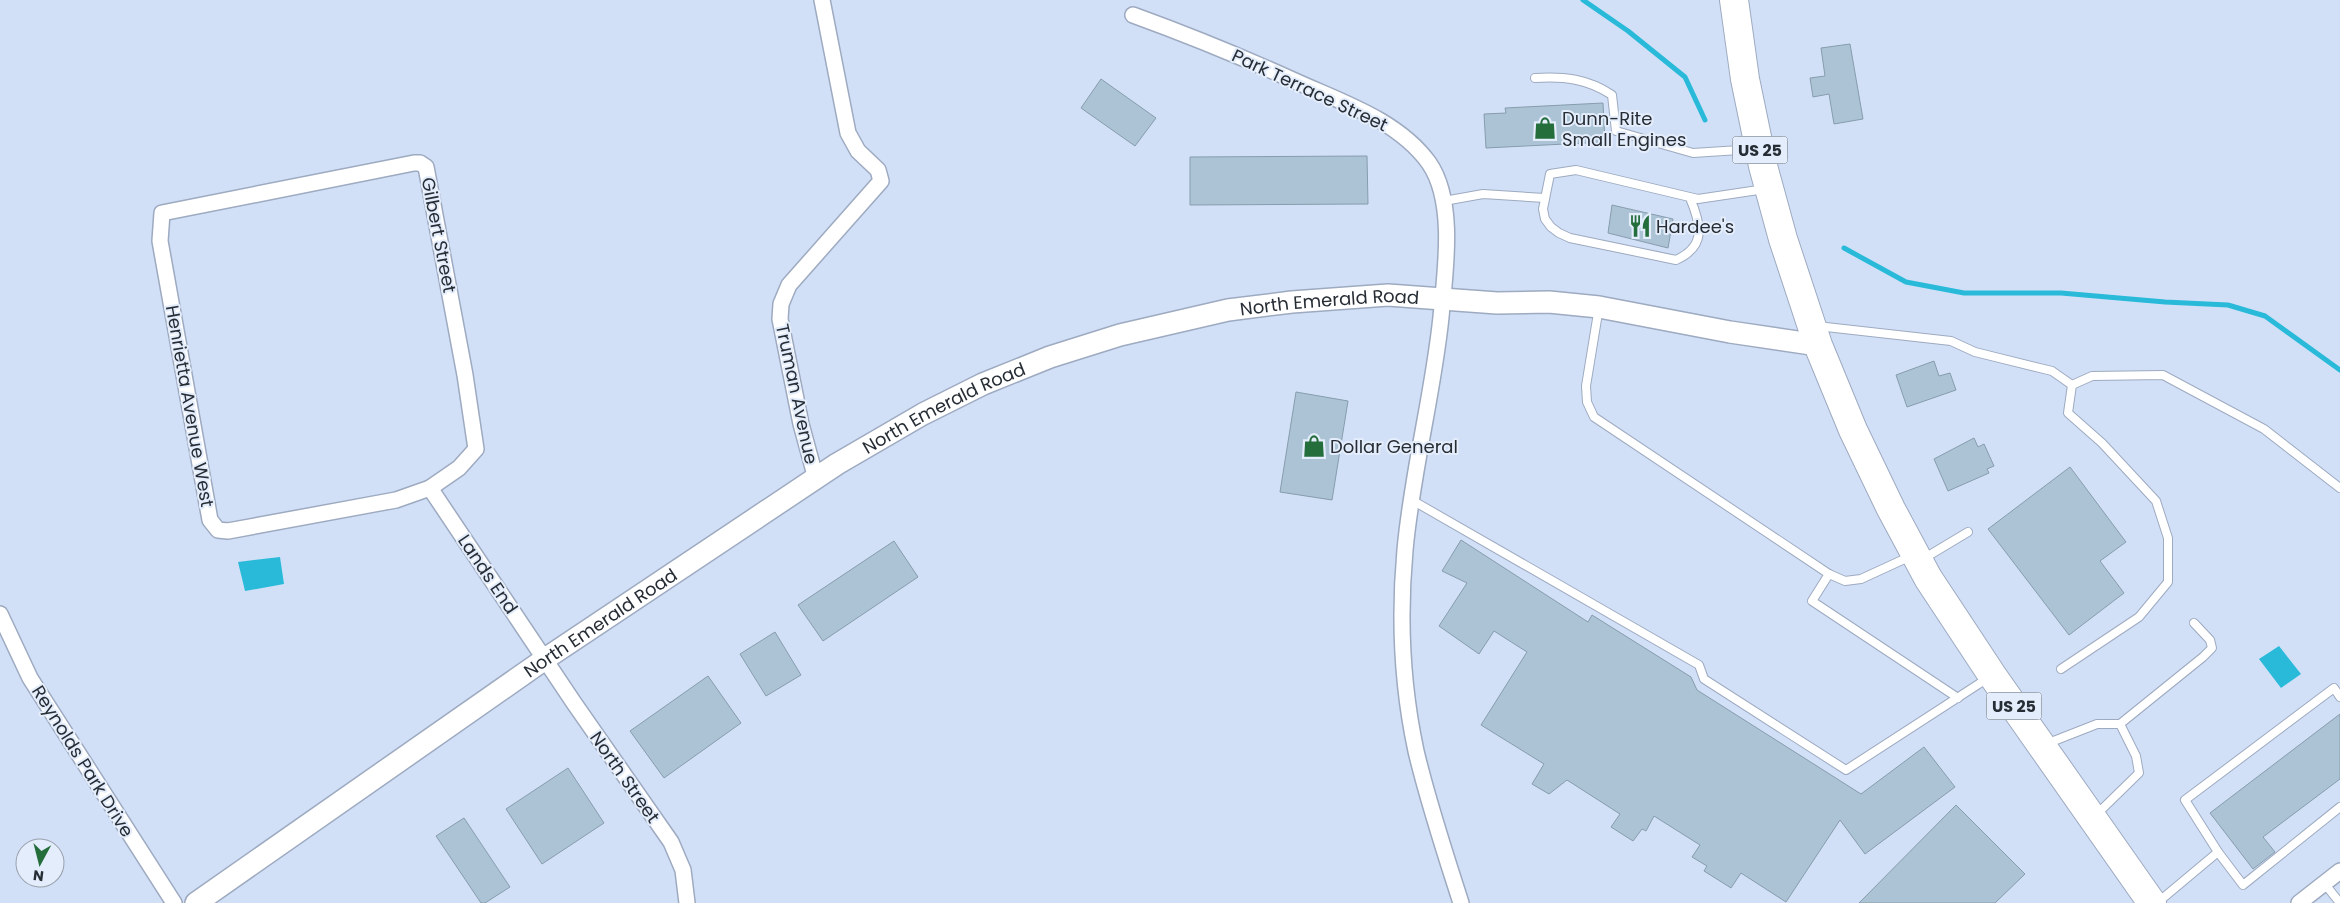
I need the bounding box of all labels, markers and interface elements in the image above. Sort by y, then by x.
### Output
street label: Park Terrace Street [1228,43,1392,137]
place label: Dunn-Rite Small Engines [1562,106,1686,152]
shop icon: Dunn-Rite Small Engines [1532,115,1558,141]
road number: US 25 [1732,136,1788,164]
street label: Gilbert Street [416,175,462,295]
restaurant icon: Hardee's [1627,213,1653,239]
place label: Hardee's [1656,214,1734,239]
street label: North Emerald Road [1238,282,1420,321]
street label: Henrietta Avenue West [160,303,220,509]
street label: Truman Avenue [770,322,824,466]
street label: North Emerald Road [858,356,1029,459]
shop icon: Dollar General [1301,433,1327,459]
place label: Dollar General [1330,434,1458,459]
street label: Lands End [452,529,524,619]
street label: North Emerald Road [518,562,682,683]
street label: Reynolds Park Drive [26,680,140,842]
road number: US 25 [1986,692,2042,719]
street label: North Street [584,726,666,828]
north arrow [15,838,65,888]
text: N [32,865,45,886]

